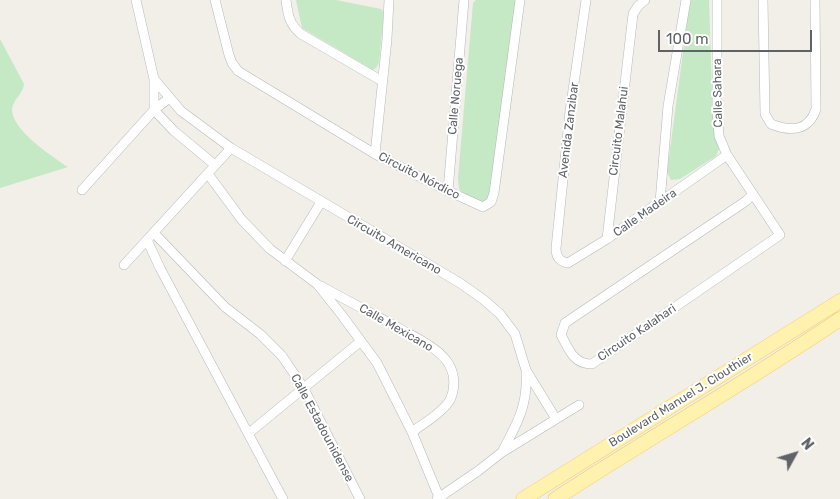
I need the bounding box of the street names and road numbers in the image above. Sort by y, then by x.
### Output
street label: Calle Noruega [445,57,467,135]
street label: Calle Sahara [710,58,726,128]
street label: Avenida Zanzibar [556,81,582,179]
street label: Circuito Malahui [606,86,632,176]
street label: Circuito Nórdico [376,149,462,203]
street label: Calle Madeira [611,186,679,240]
street label: Circuito Americano [344,212,444,278]
street label: Calle Mexicano [356,301,436,355]
street label: Circuito Kalahari [595,302,679,364]
street label: Boulevard Manuel J. Clouthier [606,350,756,450]
street label: Calle Estadounidense [287,372,357,484]

